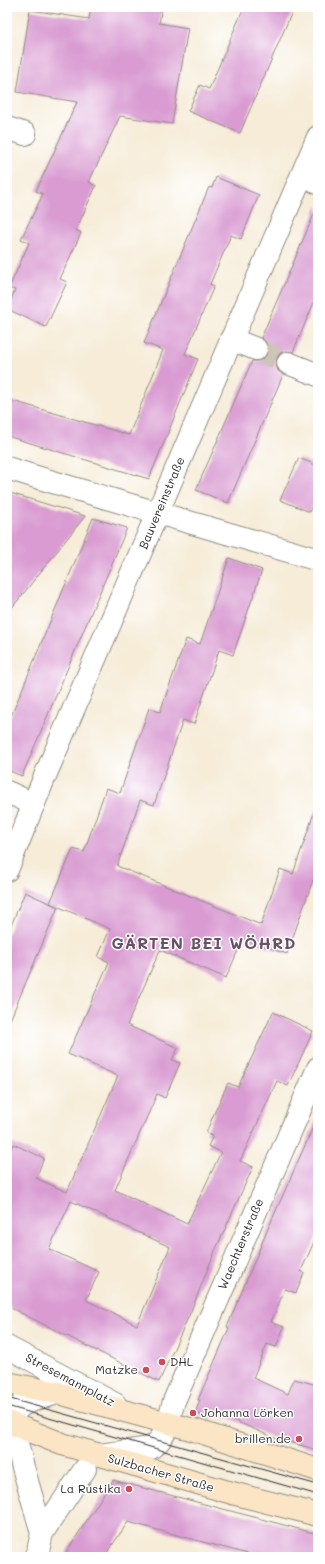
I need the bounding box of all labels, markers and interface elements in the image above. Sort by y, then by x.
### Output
street label: Bauvereinstraße [134,454,188,551]
district label: GÄRTEN BEI WÖHRD [111,932,297,953]
street label: Waechterstraße [214,1196,267,1292]
street label: Stresemannplatz [23,1349,118,1410]
place label: DHL [170,1353,194,1369]
marker: DHL [157,1357,167,1367]
place label: Matzke [95,1361,138,1377]
marker: Matzke [141,1365,151,1375]
place label: Johanna Lörken [201,1404,293,1420]
marker: Johanna Lörken [188,1408,198,1418]
place label: brillen.de [235,1430,291,1446]
marker: brillen.de [294,1434,304,1444]
street label: Sulzbacher Straße [106,1449,216,1495]
place label: La Rustika [60,1480,121,1496]
marker: La Rustika [124,1484,134,1494]

